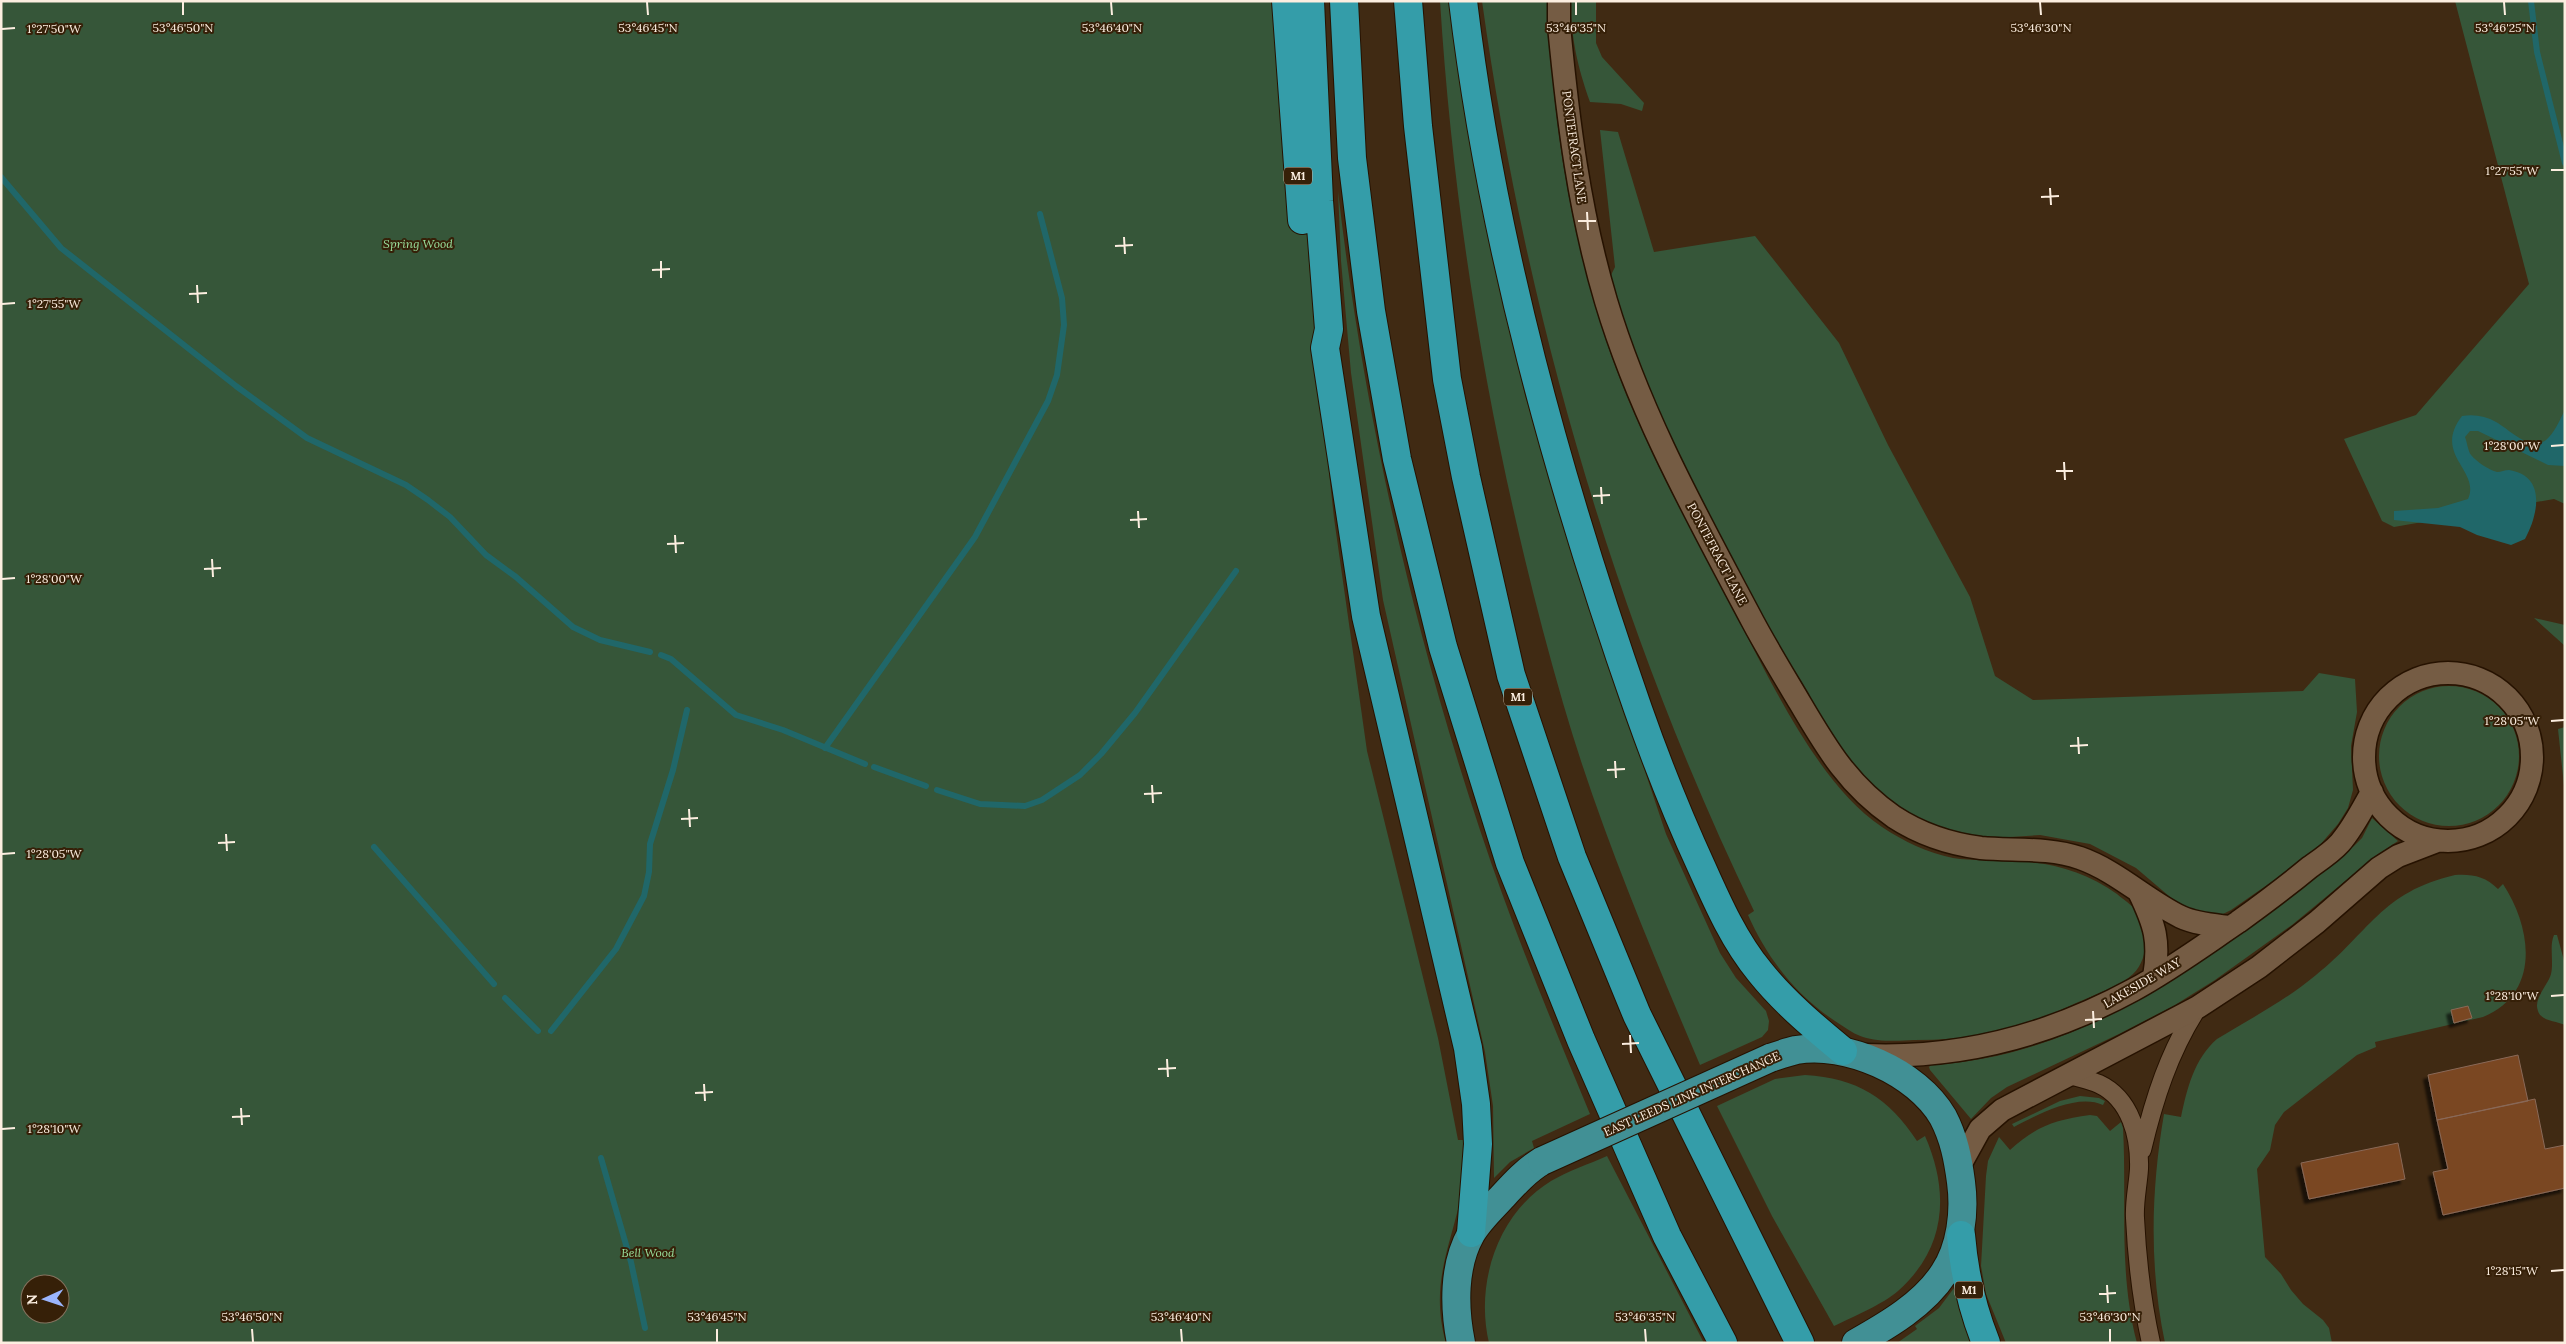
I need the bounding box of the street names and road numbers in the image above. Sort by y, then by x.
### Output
street label: PONTEFRACT LANE [1559,90,1590,204]
road number: M1 [1284,168,1312,185]
street label: PONTEFRACT LANE [1684,500,1751,607]
road number: M1 [1504,689,1532,706]
street label: LAKESIDE WAY [2100,954,2183,1011]
street label: EAST LEEDS LINK INTERCHANGE [1601,1048,1782,1139]
road number: M1 [1955,1282,1983,1298]

